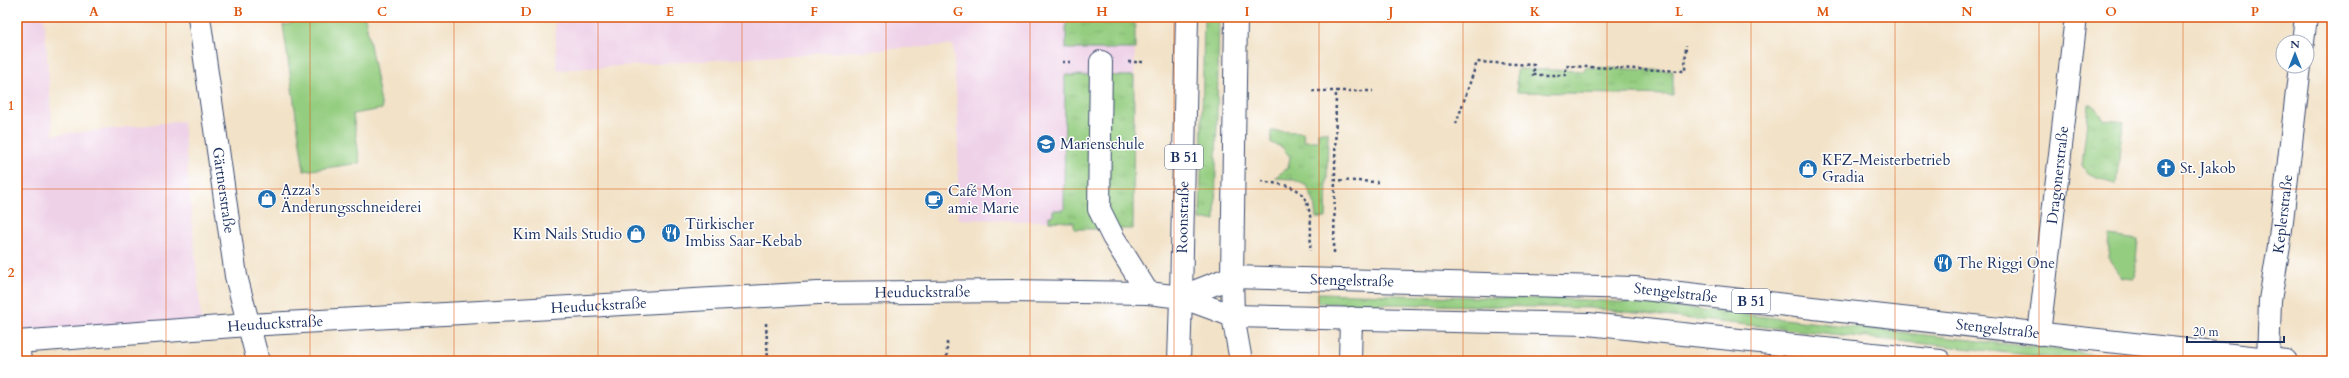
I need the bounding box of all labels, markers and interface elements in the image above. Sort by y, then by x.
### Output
text: A [89,3,99,21]
text: B [233,3,243,21]
text: C [377,3,387,21]
text: D [520,3,532,21]
text: E [666,3,674,21]
text: F [810,3,818,21]
text: G [953,3,964,21]
text: H [1096,3,1108,21]
text: I [1244,3,1250,21]
text: J [1387,3,1394,21]
text: K [1530,3,1541,21]
text: L [1675,3,1684,21]
text: M [1817,3,1830,21]
text: N [1961,3,1973,21]
text: O [2105,3,2117,21]
text: P [2251,3,2259,21]
north arrow [2275,34,2315,74]
text: N [2290,37,2300,52]
text: 1 [8,97,14,115]
street label: Dragonerstraße [2042,125,2073,225]
school or university icon: Marienschule [1035,133,1057,155]
place label: Marienschule [1060,134,1145,154]
road number: B 51 [1165,145,1203,169]
street label: Gärtnerstraße [208,146,240,235]
place label: KFZ-Meisterbetrieb Gradia [1822,150,1950,187]
church icon: St. Jakob [2155,157,2177,179]
shop icon: KFZ-Meisterbetrieb Gradia [1797,158,1819,180]
place label: St. Jakob [2180,158,2236,178]
street label: Keplerstraße [2268,173,2297,255]
place label: Azza's Änderungsschneiderei [281,180,422,217]
street label: Roonstraße [1172,180,1193,254]
place label: Café Mon amie Marie [948,181,1020,218]
shop icon: Azza's Änderungsschneiderei [256,188,278,210]
cafe icon: Café Mon amie Marie [923,189,945,211]
place label: Türkischer Imbiss Saar-Kebab [685,214,802,251]
restaurant icon: Türkischer Imbiss Saar-Kebab [660,222,682,244]
shop icon: Kim Nails Studio [625,223,647,245]
place label: Kim Nails Studio [513,224,622,244]
restaurant icon: The Riggi One [1932,252,1954,274]
place label: The Riggi One [1957,253,2055,273]
text: 2 [8,264,15,282]
street label: Stengelstraße [1310,269,1395,291]
street label: Stengelstraße [1633,278,1719,307]
street label: Heuduckstraße [874,281,971,302]
road number: B 51 [1732,289,1770,313]
street label: Heuduckstraße [550,293,648,318]
street label: Heuduckstraße [227,311,324,336]
street label: Stengelstraße [1955,314,2041,343]
scale bar [2187,318,2284,344]
text: 20 m [2193,324,2220,340]

